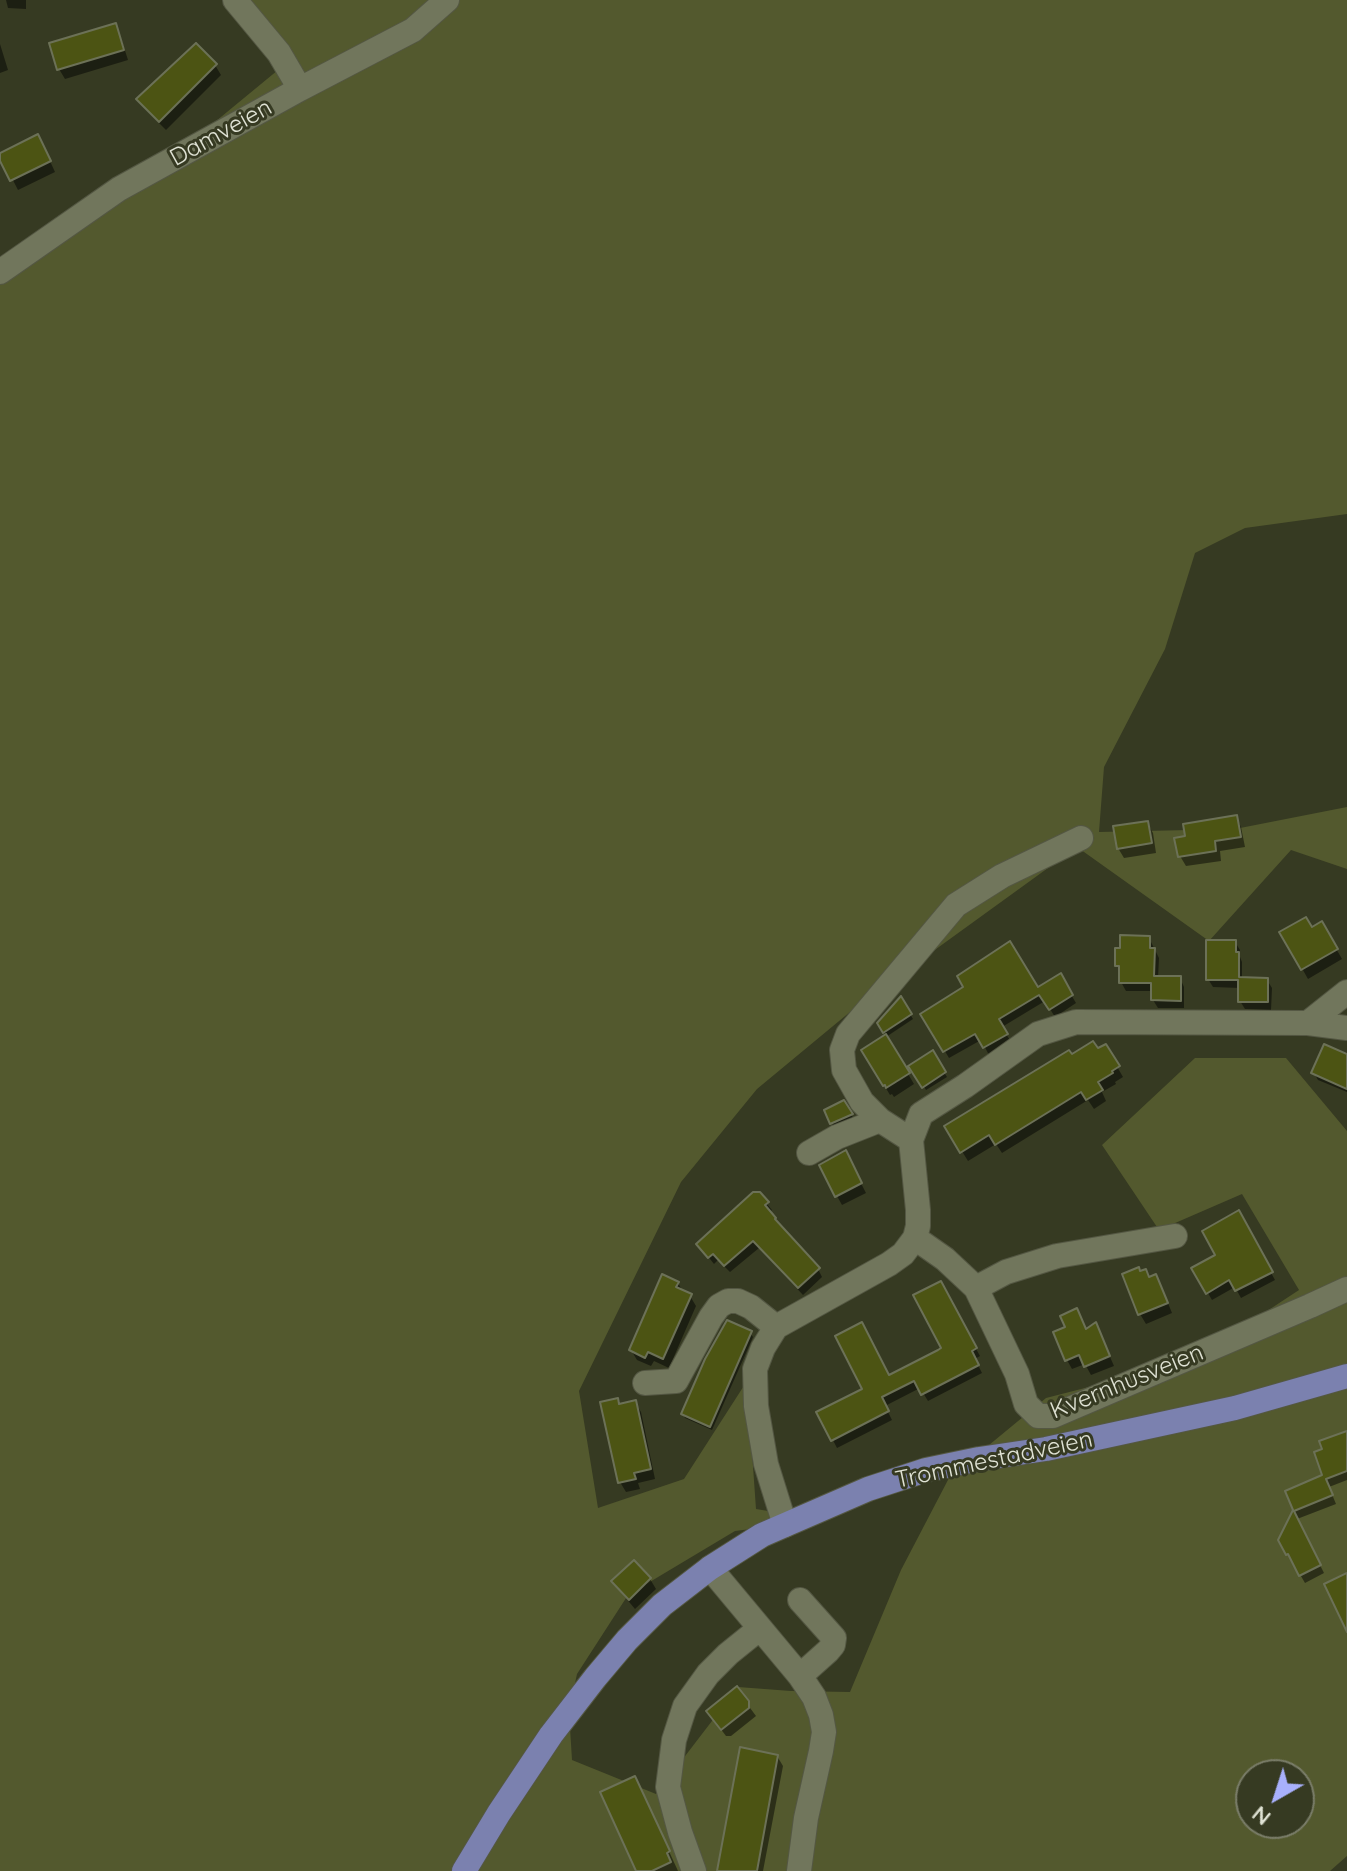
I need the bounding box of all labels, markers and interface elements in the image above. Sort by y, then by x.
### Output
street label: Damveien [165,93,277,173]
street label: Kvernhusveien [1046,1338,1208,1426]
street label: Trommestadveien [893,1425,1095,1495]
north arrow [1235,1759,1315,1839]
text: N [1246,1800,1276,1832]

